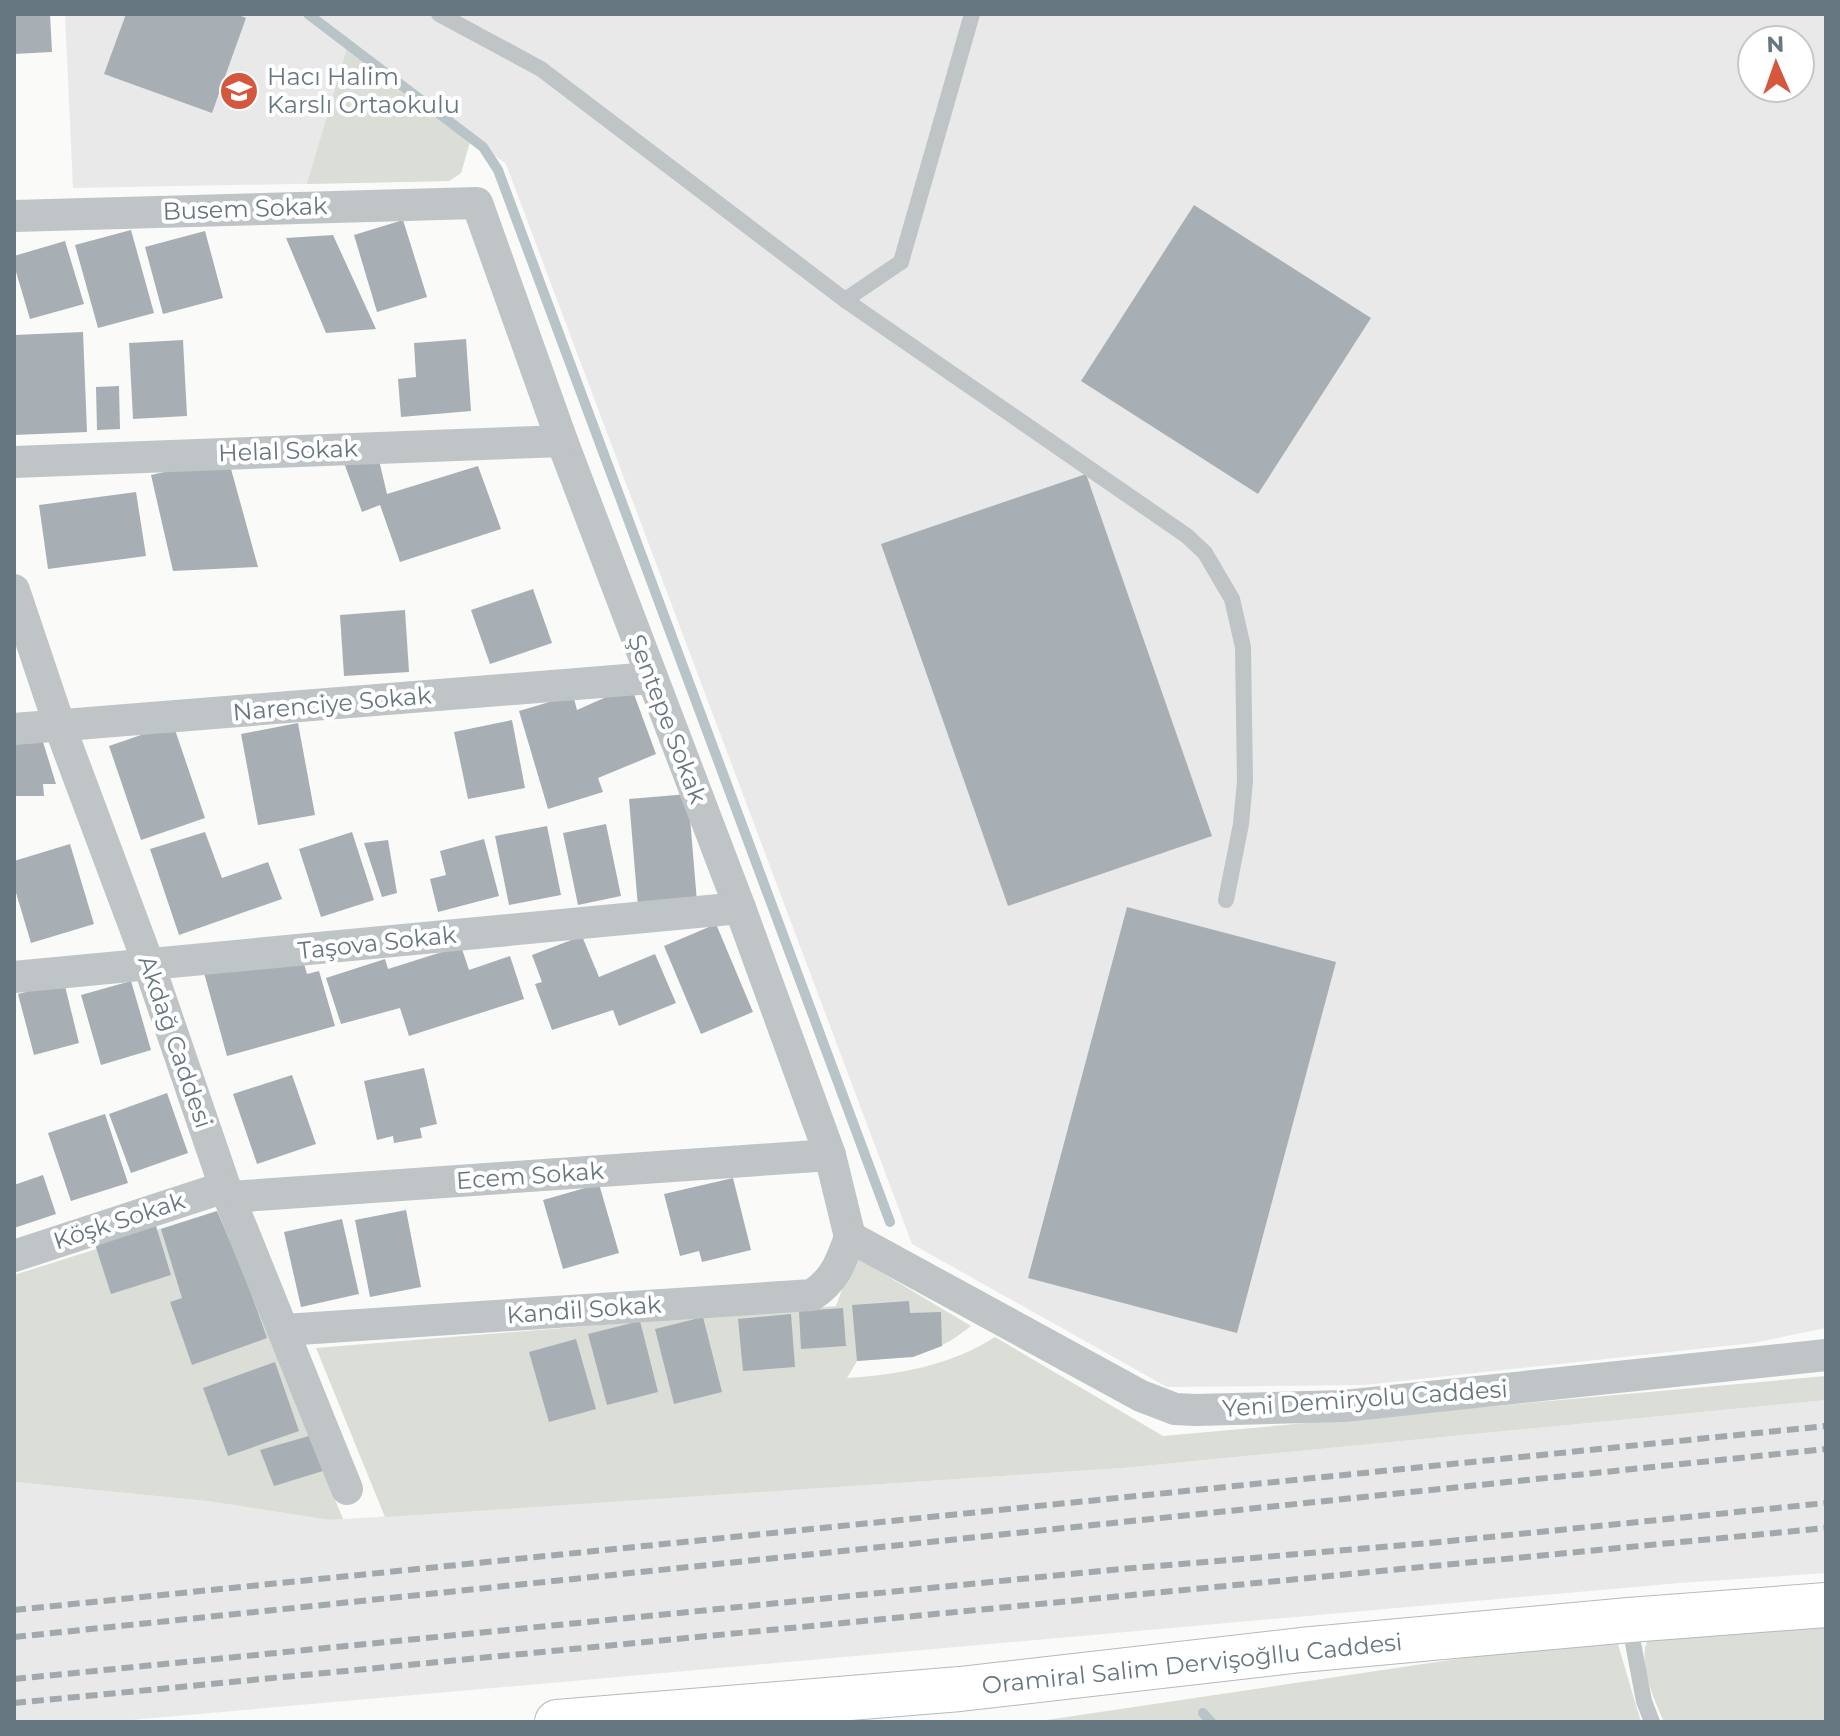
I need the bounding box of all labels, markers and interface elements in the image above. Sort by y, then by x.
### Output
north arrow [1736,24,1816,104]
text: N [1766,31,1785,58]
place label: Hacı Halim Karslı Ortaokulu [267,62,460,119]
school or university icon: Hacı Halim Karslı Ortaokulu [218,70,260,112]
street label: Busem Sokak [162,191,328,226]
street label: Helal Sokak [218,434,359,467]
street label: Şentepe Sokak [622,630,713,808]
street label: Narenciye Sokak [231,680,433,727]
street label: Taşova Sokak [296,920,458,965]
street label: Akdağ Caddesi [132,952,219,1132]
street label: Ecem Sokak [455,1156,605,1195]
street label: Köşk Sokak [50,1185,189,1255]
street label: Kandil Sokak [506,1290,663,1329]
street label: Yeni Demiryolu Caddesi [1221,1374,1509,1423]
street label: Oramiral Salim Dervişoğllu Caddesi [980,1627,1404,1700]

